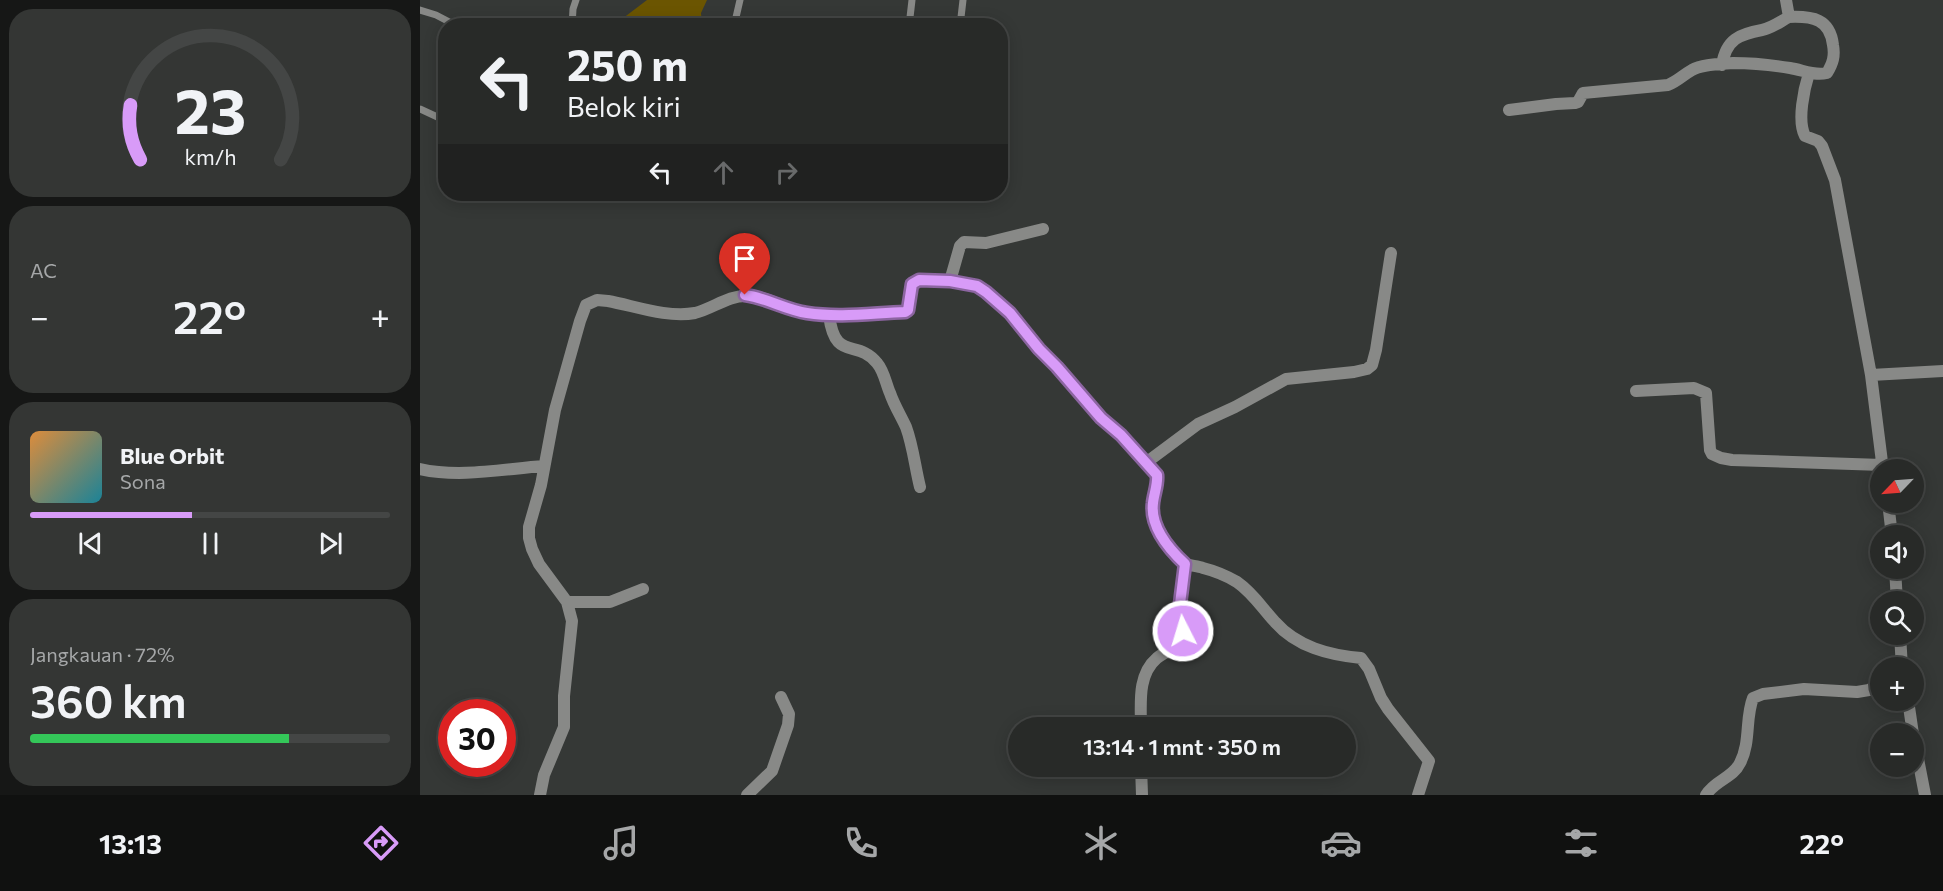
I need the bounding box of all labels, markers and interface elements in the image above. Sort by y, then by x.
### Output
text: 250 m [567,38,688,90]
icon: left [468,42,546,120]
text: 23 [174,71,246,147]
text: Belok kiri [567,90,681,123]
text: km/h [184,143,236,169]
icon: left [644,156,677,189]
icon: ahead [707,156,740,189]
icon: right [770,156,803,189]
pin [719,233,770,295]
icon: arrive [728,242,761,275]
text: AC [30,258,57,282]
text: 22° [173,288,246,343]
text: − [30,295,49,336]
text: + [371,295,390,336]
text: Blue Orbit [120,442,224,469]
north arrow [1870,459,1924,513]
map controls [1870,459,1924,777]
text: Sona [120,469,166,493]
button: sound [1870,525,1924,579]
icon: previous [74,527,107,560]
icon: pause [194,527,227,560]
icon: next [314,527,347,560]
button: search [1870,591,1924,645]
position arrow [1151,599,1215,663]
text: Jangkauan · 72% [30,642,175,666]
button: + [1870,657,1924,711]
text: 360 km [30,672,187,727]
speed limit sign: 30 [438,699,516,777]
button: − [1870,723,1924,777]
text: 13:14 · 1 mnt · 350 m [1083,733,1281,760]
icon: directions [360,822,402,864]
icon: music [600,822,642,864]
icon: phone [840,822,882,864]
icon: climate [1080,822,1122,864]
icon: car [1320,822,1362,864]
icon: filters [1560,822,1602,864]
text: 13:13 [99,827,162,860]
text: 22° [1799,827,1844,860]

